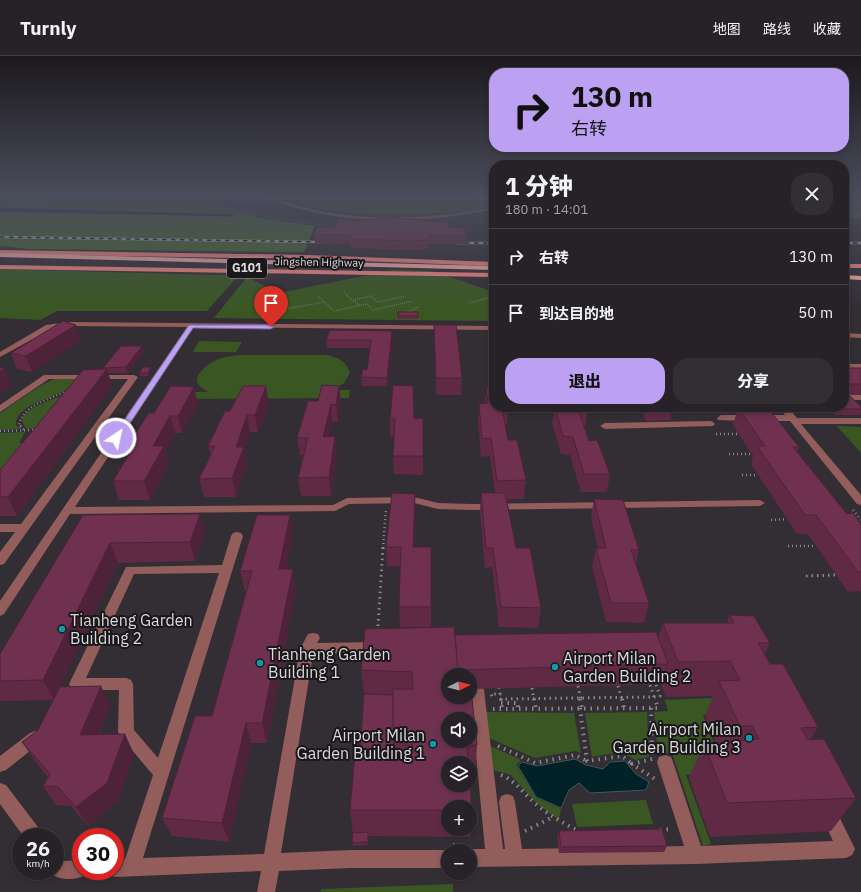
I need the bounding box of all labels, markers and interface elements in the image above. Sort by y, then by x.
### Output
text: Turnly [20,16,76,40]
text: 地图 [713,20,741,38]
text: 路线 [763,20,791,38]
text: 收藏 [813,20,841,38]
text: 130 m [571,78,653,115]
icon: right [505,84,557,136]
text: 右转 [571,117,607,140]
text: 1 分钟 [505,170,573,202]
button: close [791,173,833,215]
text: 180 m · 14:01 [505,201,588,218]
icon: right [505,246,527,268]
text: 130 m [789,247,833,266]
text: 右转 [539,248,569,267]
street label: Jingshen Highway [274,254,364,270]
road number: G101 [227,258,267,278]
pin [254,286,288,327]
icon: arrive [260,292,282,314]
icon: arrive [505,302,527,324]
text: 50 m [798,303,833,322]
text: 到达目的地 [539,304,614,323]
button: 退出 [505,358,665,404]
button: 分享 [673,358,833,404]
position arrow [95,417,137,459]
place label: Tianheng Garden Building 2 [70,610,193,648]
marker: Tianheng Garden Building 2 [57,624,67,634]
place label: Tianheng Garden Building 1 [268,644,391,682]
place label: Airport Milan Garden Building 2 [563,648,691,686]
marker: Tianheng Garden Building 1 [255,658,265,668]
marker: Airport Milan Garden Building 2 [550,662,560,672]
north arrow [441,668,477,704]
map controls [441,668,477,880]
button: sound [441,712,477,748]
place label: Airport Milan Garden Building 3 [613,719,741,757]
place label: Airport Milan Garden Building 1 [297,725,425,763]
marker: Airport Milan Garden Building 3 [744,733,754,743]
marker: Airport Milan Garden Building 1 [428,739,438,749]
button: layers [441,756,477,792]
button: + [441,800,477,836]
speed limit sign: 30 [72,828,124,880]
text: 26 [26,835,50,862]
button: − [441,844,477,880]
text: km/h [26,857,50,870]

